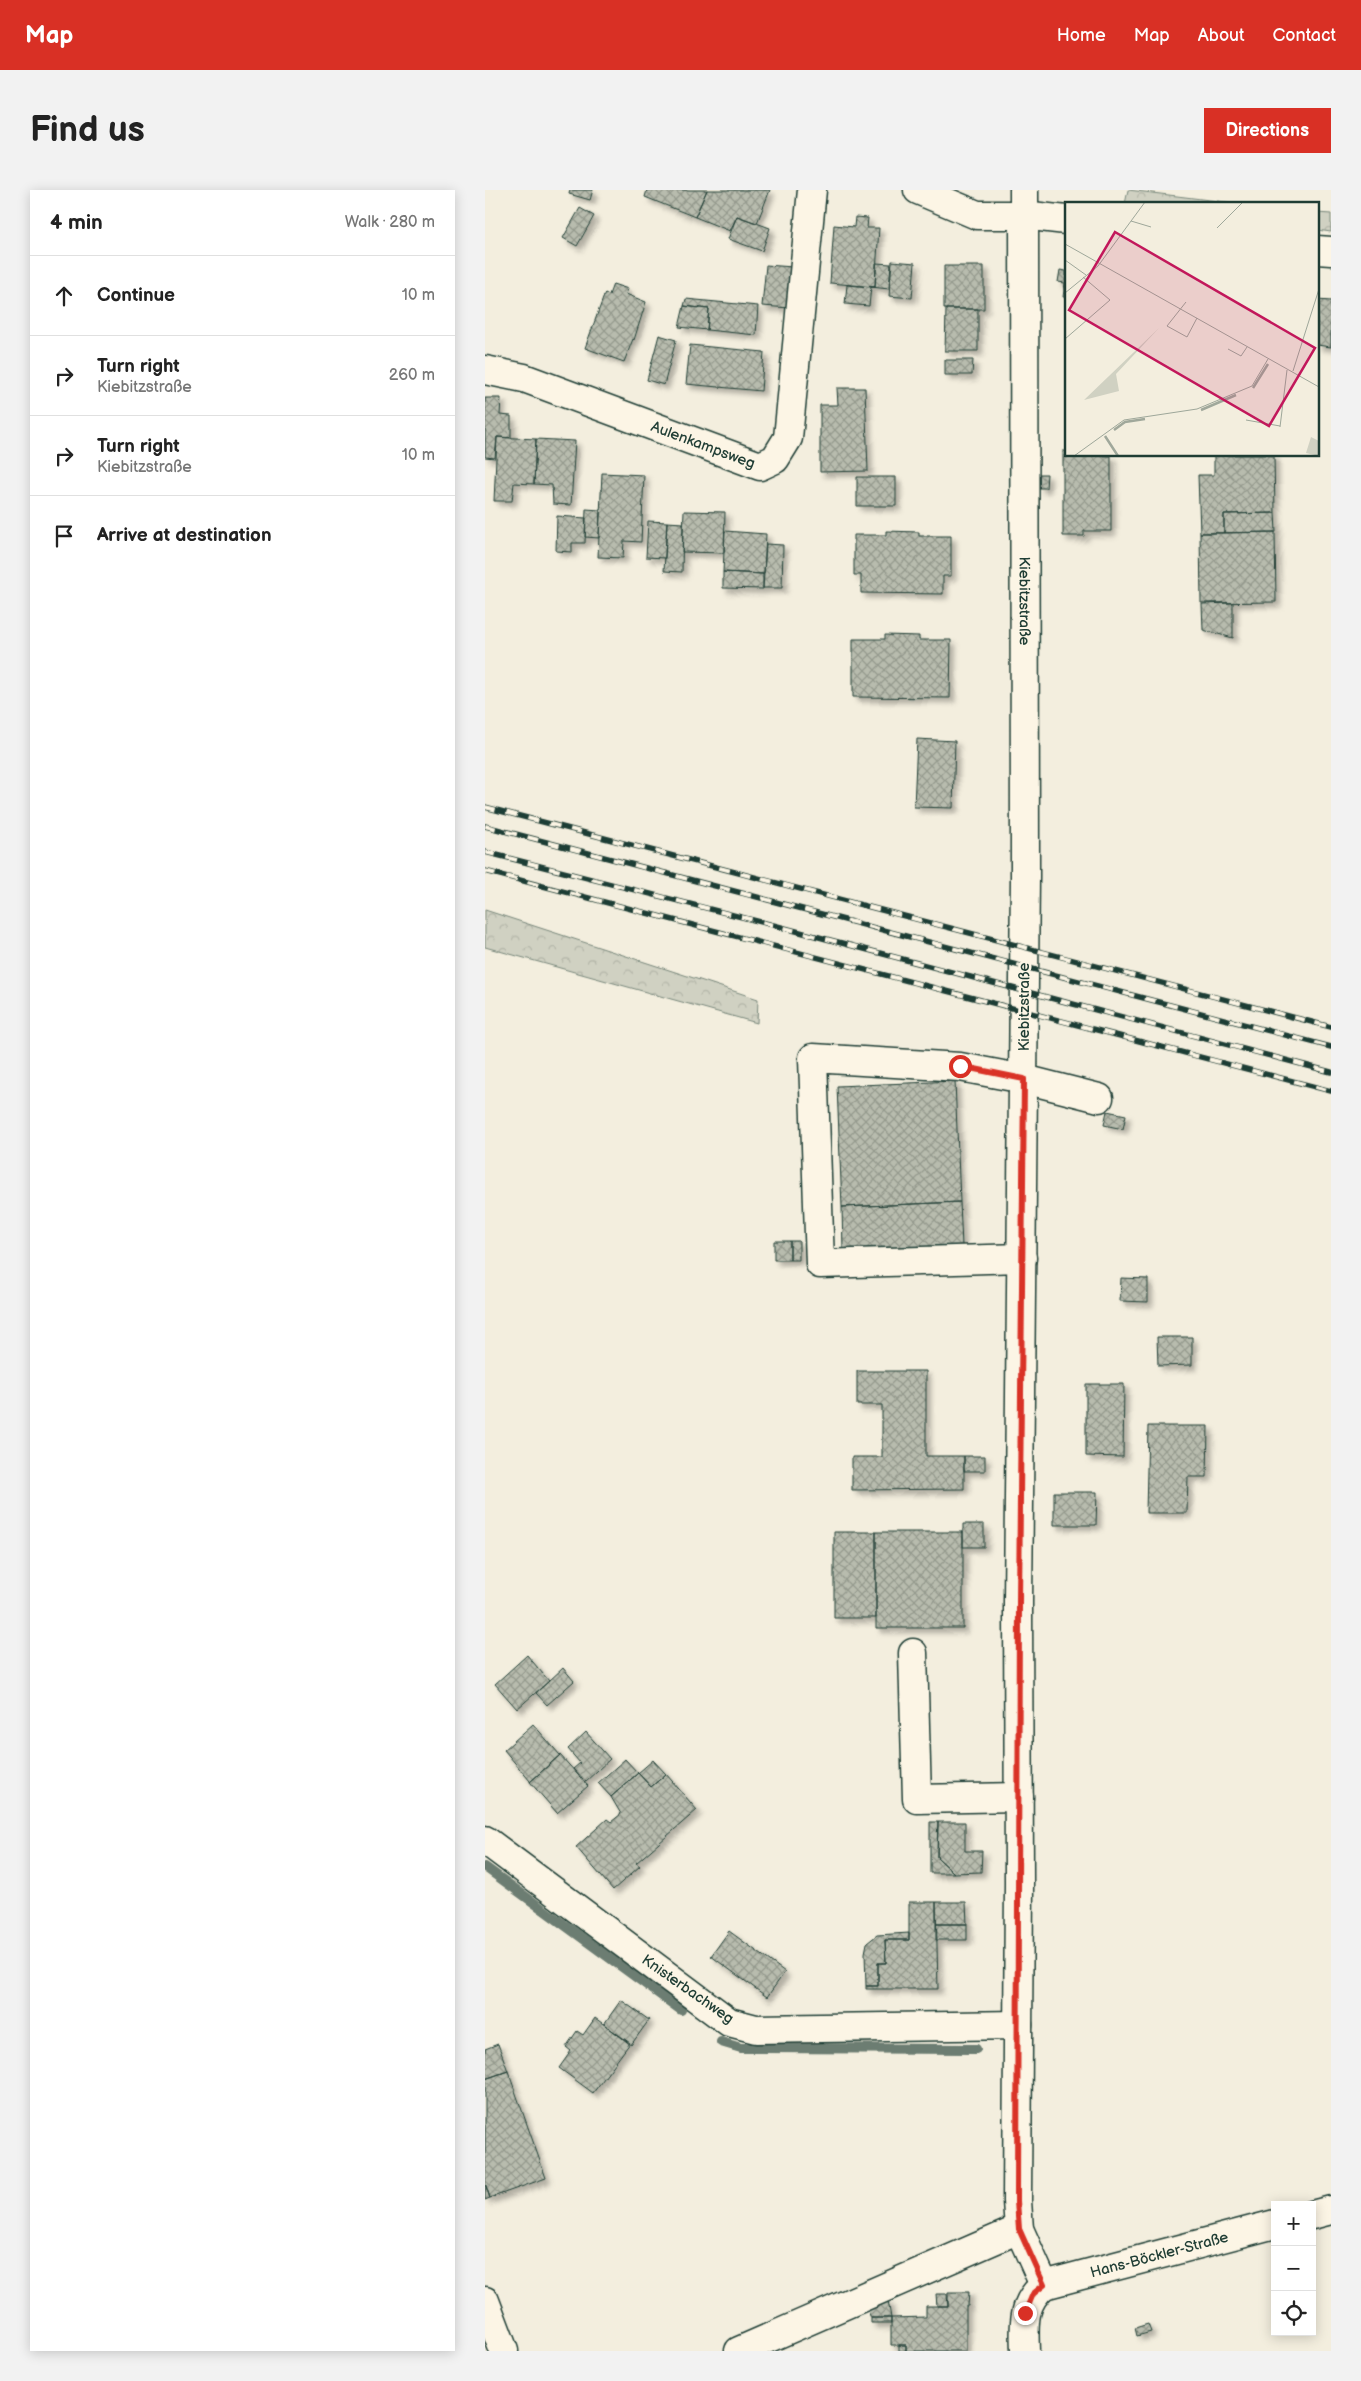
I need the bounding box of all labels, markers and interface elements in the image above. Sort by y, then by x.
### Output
text: Map [25,21,73,50]
text: Home [1057,25,1106,46]
text: Map [1134,25,1170,46]
text: About [1198,25,1245,46]
text: Contact [1273,25,1336,46]
button: Directions [1204,108,1331,153]
text: Find us [30,109,145,152]
inset map [1065,202,1319,456]
text: 4 min [50,210,103,235]
text: Walk · 280 m [345,213,435,232]
icon: ahead [50,282,78,310]
text: Continue [97,284,175,307]
text: 10 m [402,286,435,305]
text: Turn right [97,355,180,378]
icon: right [50,362,78,390]
text: 260 m [389,366,435,385]
text: Kiebitzstraße [97,378,192,397]
street label: Aulenkampsweg [648,417,758,473]
text: Turn right [97,435,180,458]
icon: right [50,442,78,470]
text: 10 m [402,446,435,465]
text: Kiebitzstraße [97,458,192,477]
icon: arrive [50,522,78,550]
text: Arrive at destination [97,524,272,547]
street label: Kiebitzstraße [1015,557,1034,646]
street label: Kiebitzstraße [1015,963,1034,1051]
route start [949,1055,972,1078]
street label: Knisterbachweg [638,1951,737,2028]
map controls [1271,2201,1316,2336]
button: + [1271,2201,1316,2246]
street label: Hans-Böckler-Straße [1088,2228,1231,2282]
button: − [1271,2246,1316,2291]
button: locate [1271,2291,1316,2336]
route end [1014,2302,1037,2325]

